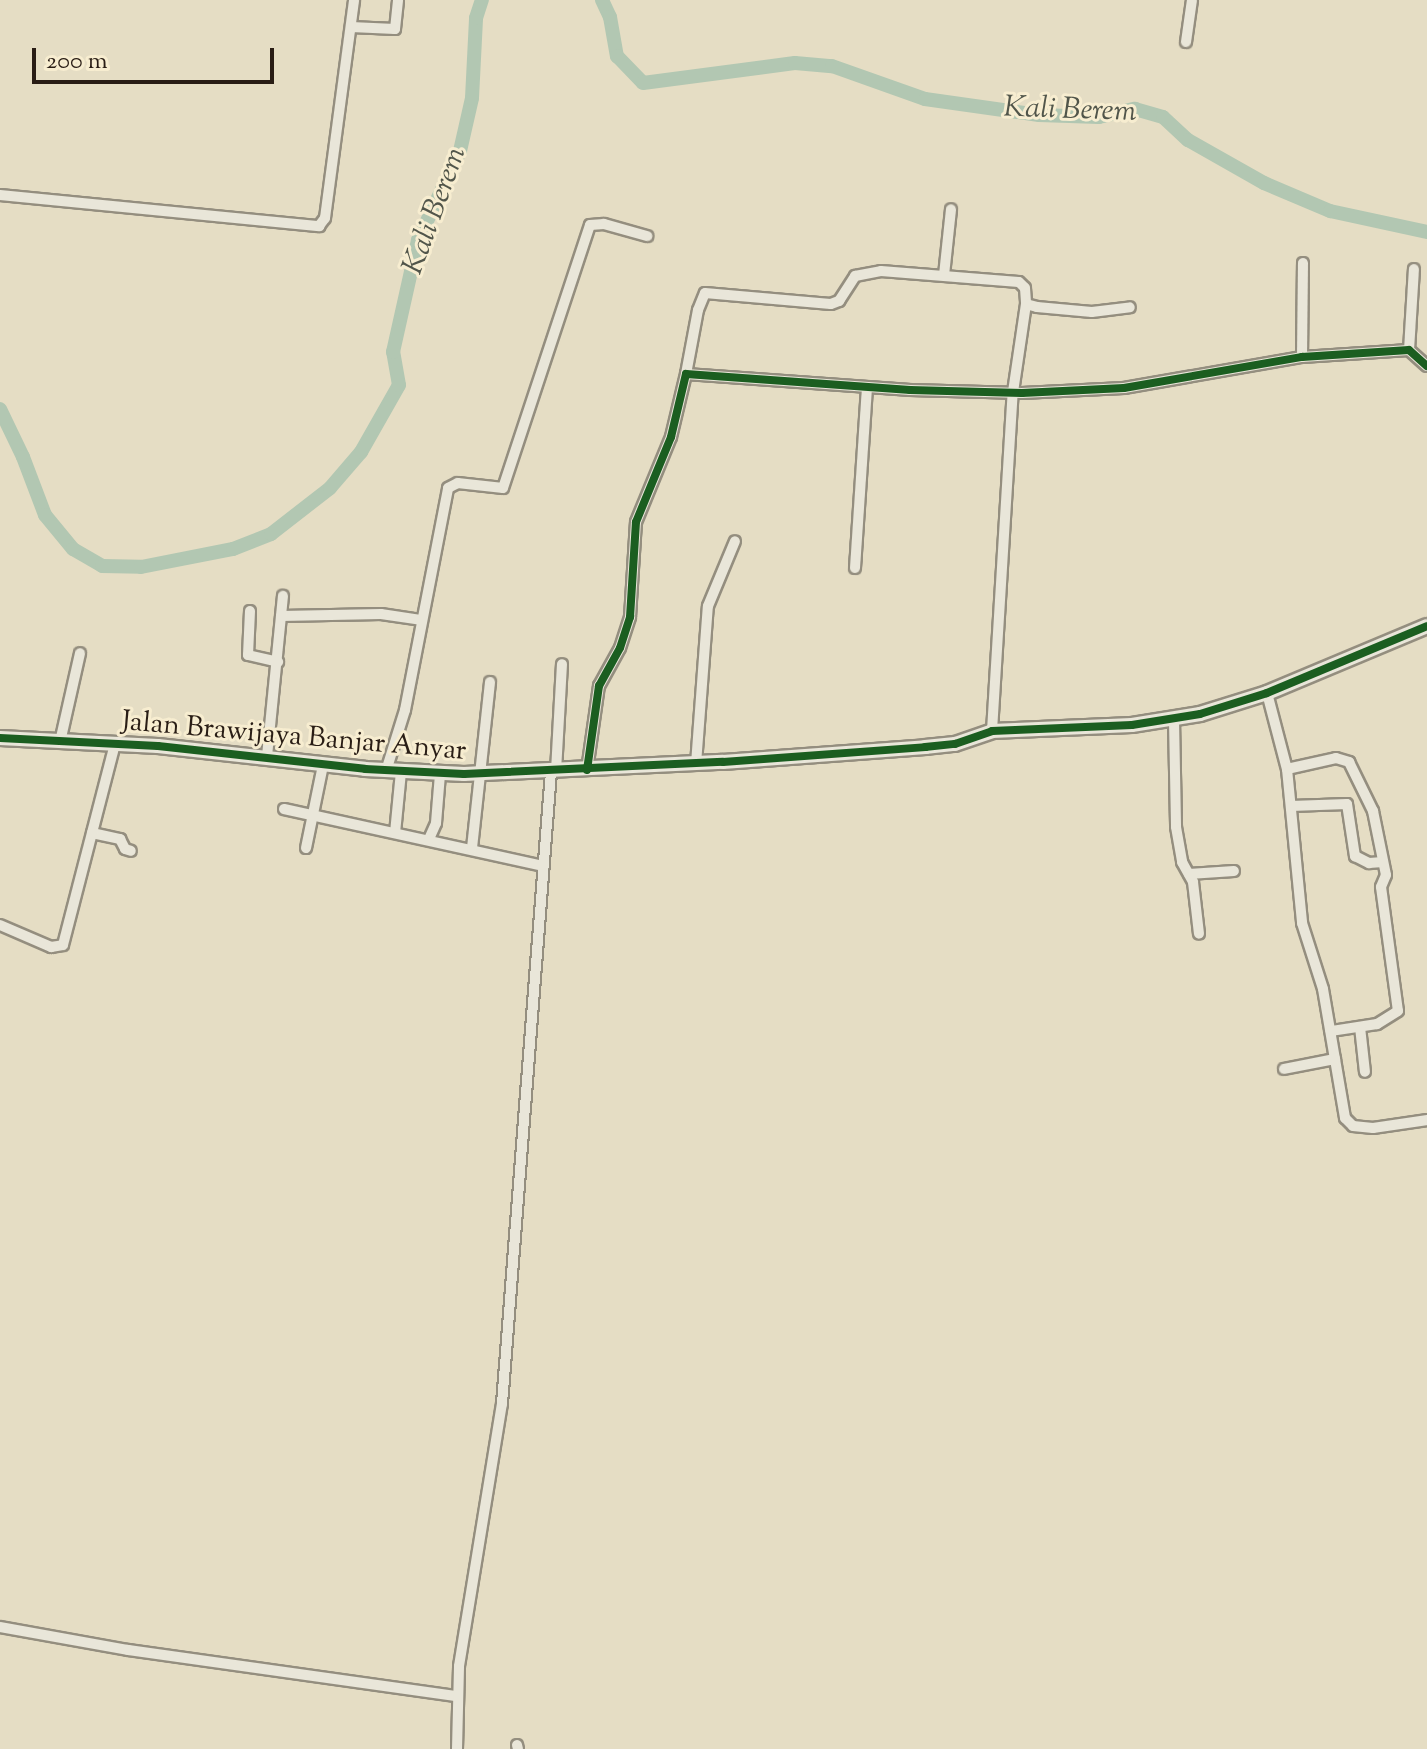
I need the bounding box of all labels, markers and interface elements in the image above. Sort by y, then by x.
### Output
scale bar [36,32,278,82]
text: 200 m [46,45,108,79]
water label: Kali Berem [1003,91,1137,131]
water label: Kali Berem [396,142,476,280]
street label: Jalan Brawijaya Banjar Anyar [120,705,468,769]

